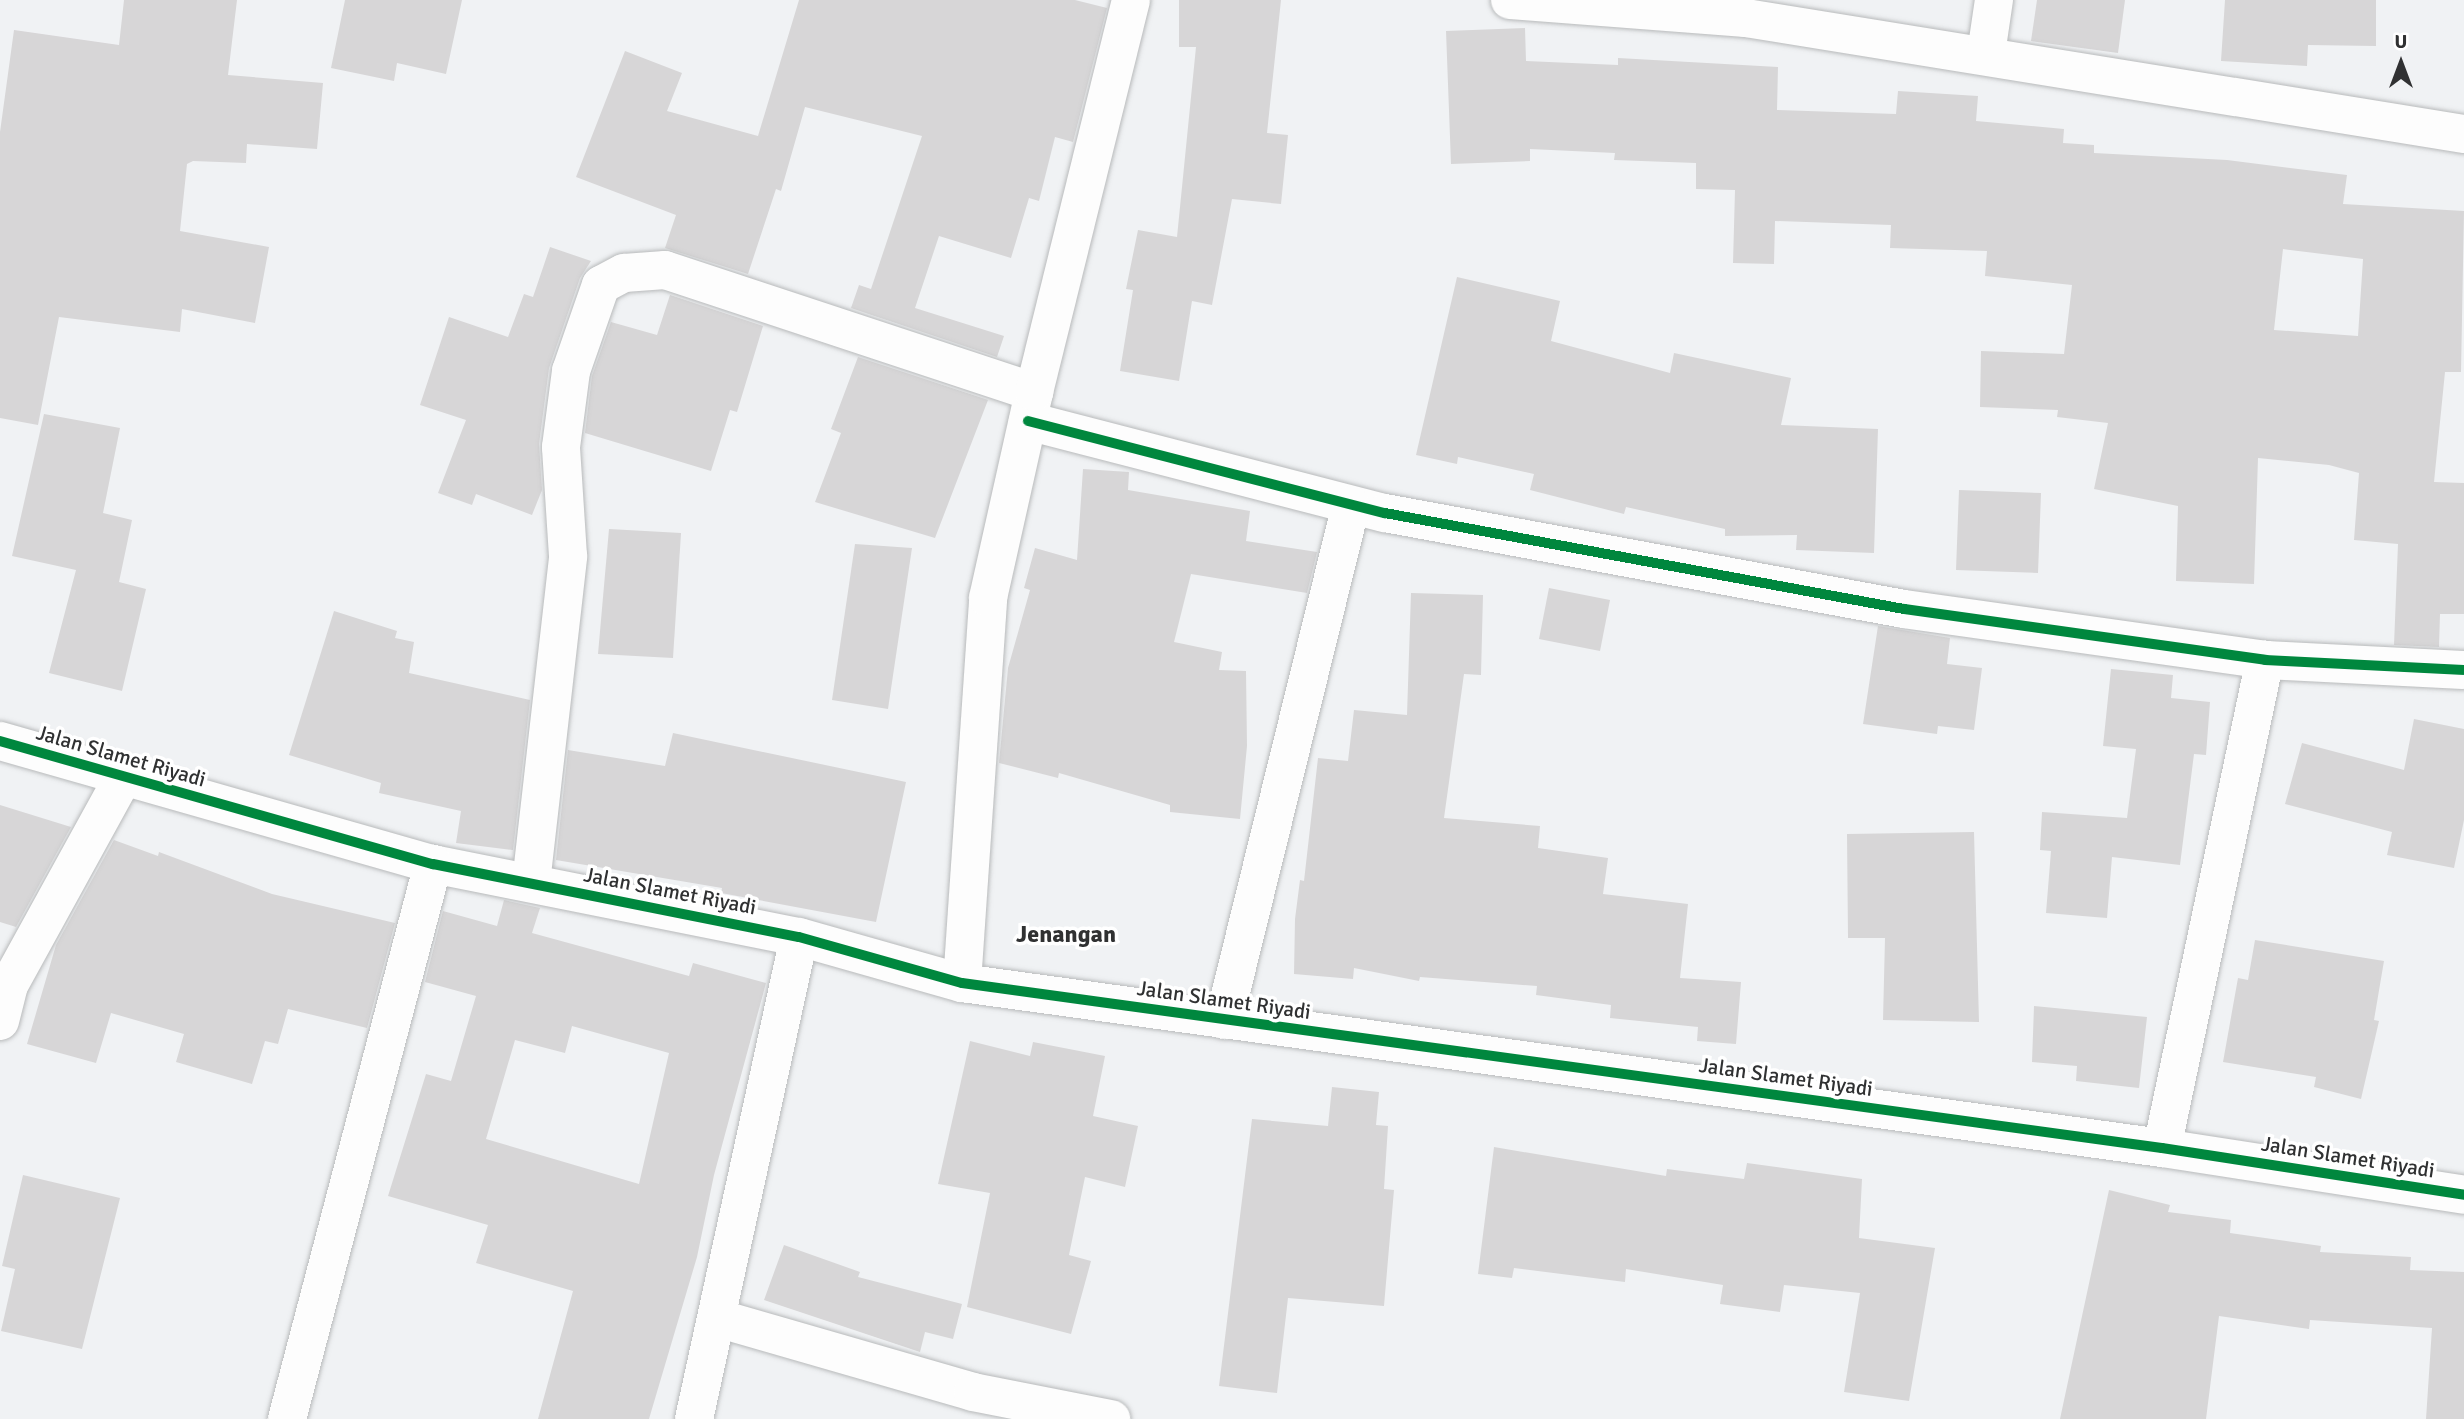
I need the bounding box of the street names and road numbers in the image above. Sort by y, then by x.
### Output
street label: Jalan Slamet Riyadi [33,720,209,792]
street label: Jalan Slamet Riyadi [582,862,758,920]
street label: Jalan Slamet Riyadi [1136,975,1312,1025]
street label: Jalan Slamet Riyadi [1698,1052,1874,1102]
street label: Jalan Slamet Riyadi [2260,1131,2436,1183]

